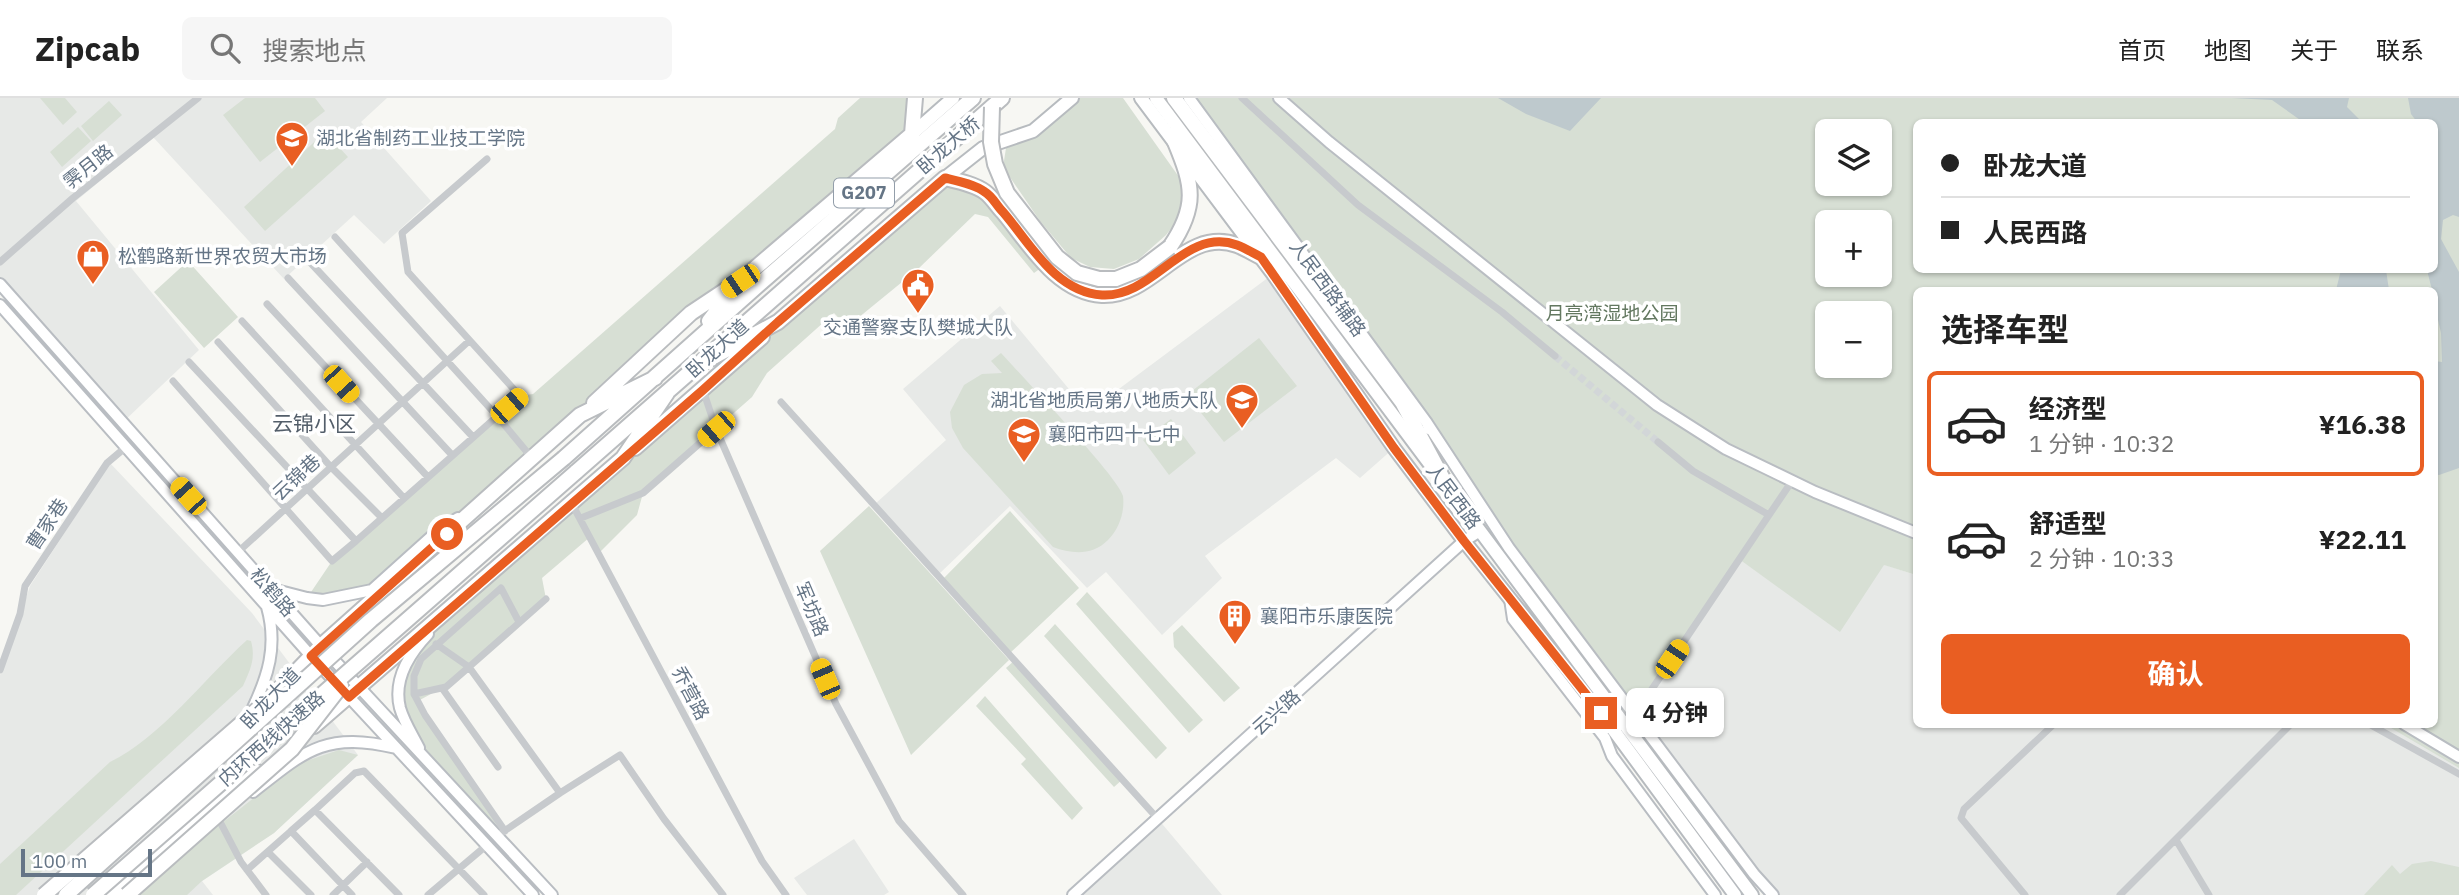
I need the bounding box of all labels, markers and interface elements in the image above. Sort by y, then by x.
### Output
search box [182,17,672,80]
text: Zipcab [35,27,140,70]
icon: search [206,29,244,67]
text: 搜索地点 [262,33,366,67]
text: 首页 [2118,34,2166,66]
text: 地图 [2204,34,2252,66]
text: 关于 [2290,34,2338,66]
text: 联系 [2376,34,2424,66]
street label: 卧龙大桥 [911,111,985,179]
school or university icon: 湖北省制药工业技工学院 [273,119,311,168]
map controls [1815,119,1892,378]
button: layers [1815,119,1892,196]
place label: 湖北省制药工业技工学院 [316,126,525,150]
street label: 霁月路 [58,139,118,193]
text: 卧龙大道 [1983,148,2087,182]
road number: G207 [834,178,894,208]
button: + [1815,210,1892,287]
text: 人民西路 [1983,215,2087,249]
street label: 人民西路辅路 [1285,235,1371,341]
shop icon: 松鹤路新世界农贸大市场 [74,237,112,286]
place label: 松鹤路新世界农贸大市场 [118,244,327,268]
car [717,261,764,301]
public building icon: 交通警察支队樊城大队 [899,266,937,315]
park label: 月亮湾湿地公园 [1545,301,1679,325]
button: − [1815,301,1892,378]
text: 选择车型 [1941,308,2069,350]
street label: 卧龙大道 [681,314,753,382]
place label: 交通警察支队樊城大队 [823,315,1013,339]
car [320,361,363,407]
school or university icon: 湖北省地质局第八地质大队 [1223,381,1261,430]
car [487,384,532,428]
place label: 湖北省地质局第八地质大队 [990,388,1218,412]
text: 经济型 [2029,391,2107,425]
icon: car [1945,392,2008,455]
car [694,407,739,451]
text: ¥16.38 [2319,407,2406,441]
district label: 云锦小区 [272,409,356,437]
school or university icon: 襄阳市四十七中 [1005,415,1043,464]
place label: 襄阳市四十七中 [1048,422,1181,446]
text: 1 分钟 · 10:32 [2029,428,2175,458]
street label: 云锦巷 [267,449,325,505]
street label: 人民西路 [1422,458,1486,534]
car [167,473,210,519]
street label: 曹家巷 [21,494,73,554]
text: 舒适型 [2029,506,2107,540]
icon: car [1945,507,2008,570]
route start [431,518,463,550]
text: ¥22.11 [2319,522,2406,556]
text: 2 分钟 · 10:33 [2029,543,2175,573]
street label: 松鹤路 [245,563,301,621]
street label: 军坊路 [790,578,834,640]
building icon: 襄阳市乐康医院 [1216,597,1254,646]
place label: 襄阳市乐康医院 [1260,604,1393,628]
button: 确认 [1941,634,2410,714]
car [1652,636,1693,682]
car [808,656,843,702]
street label: 卧龙大道 [235,662,305,734]
street label: 乔营路 [667,662,715,724]
street label: 云兴路 [1247,684,1305,740]
street label: 内环西线快速路 [213,685,329,791]
callout: 4 分钟 [1626,688,1724,738]
route end [1585,697,1617,729]
text: 4 分钟 [1642,697,1708,727]
scale bar [21,846,152,878]
text: 100 m [32,849,87,873]

